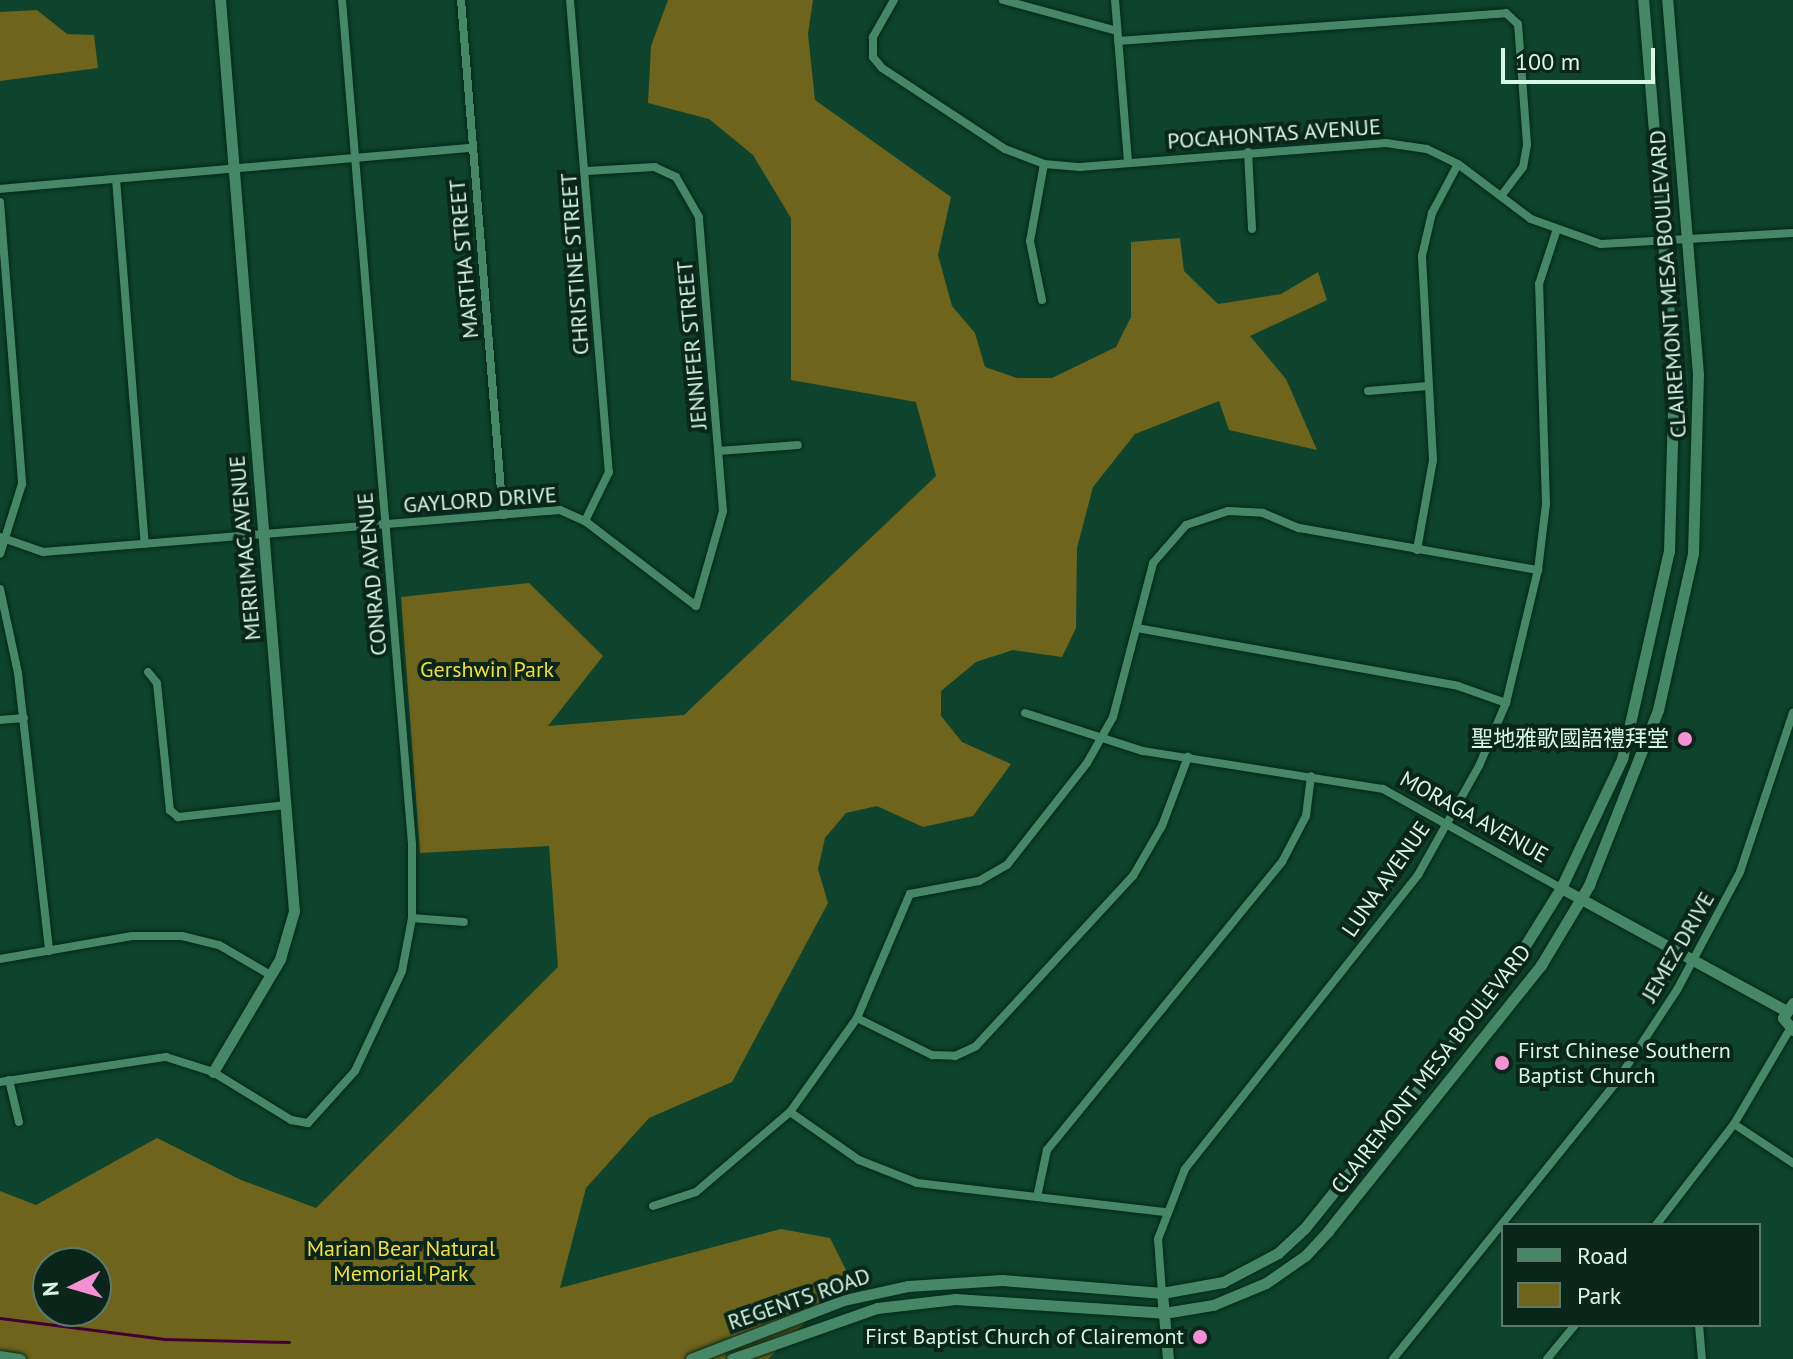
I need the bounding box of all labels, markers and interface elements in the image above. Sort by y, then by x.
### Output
scale bar [1505,32,1659,82]
text: 100 m [1515,46,1580,77]
street label: POCAHONTAS AVENUE [1166,113,1382,155]
street label: CLAIREMONT MESA BOULEVARD [1644,128,1692,440]
street label: CHRISTINE STREET [555,172,595,356]
street label: MARTHA STREET [444,178,484,340]
street label: JENNIFER STREET [671,260,713,430]
street label: MERRIMAC AVENUE [224,454,266,642]
street label: GAYLORD DRIVE [402,481,558,519]
street label: CONRAD AVENUE [352,491,392,657]
park label: Gershwin Park [420,657,554,683]
place label: 聖地雅歌國語禮拜堂 [1471,726,1669,752]
marker: 聖地雅歌國語禮拜堂 [1676,730,1694,748]
street label: MORAGA AVENUE [1395,765,1553,869]
street label: LUNA AVENUE [1336,816,1436,942]
street label: JEMEZ DRIVE [1636,887,1720,1007]
street label: CLAIREMONT MESA BOULEVARD [1325,939,1537,1199]
place label: First Chinese Southern Baptist Church [1518,1037,1731,1088]
marker: First Chinese Southern Baptist Church [1493,1054,1511,1072]
legend [1501,1223,1761,1327]
park label: Marian Bear Natural Memorial Park [307,1235,495,1286]
text: Road [1577,1240,1628,1271]
north arrow [32,1247,112,1327]
street label: REGENTS ROAD [724,1262,874,1336]
text: N [36,1280,65,1297]
text: Park [1577,1280,1621,1311]
place label: First Baptist Church of Clairemont [865,1324,1184,1350]
marker: First Baptist Church of Clairemont [1191,1328,1209,1346]

